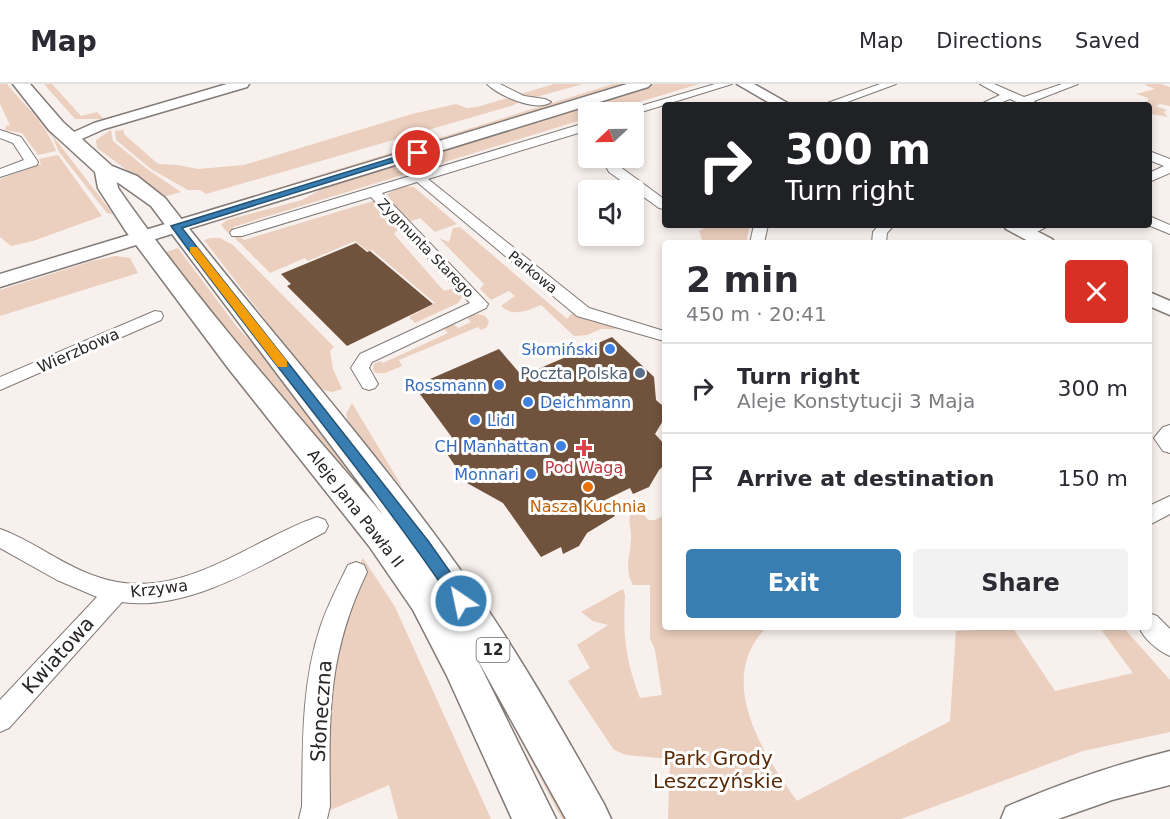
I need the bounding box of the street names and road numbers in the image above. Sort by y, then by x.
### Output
street label: Zygmunta Starego [375,195,477,301]
street label: Parkowa [505,247,561,297]
street label: Wierzbowa [34,324,122,377]
street label: Aleje Jana Pawła II [304,445,408,571]
street label: Krzywa [129,576,189,601]
street label: Kwiatowa [17,611,99,699]
road number: 12 [476,638,510,662]
street label: Słoneczna [305,659,337,763]

